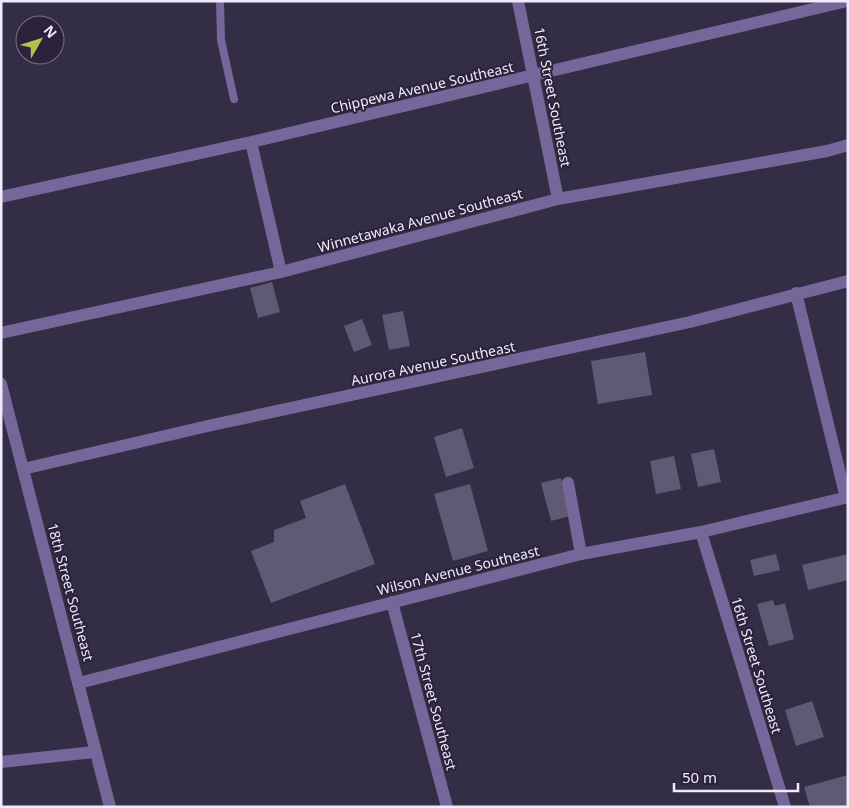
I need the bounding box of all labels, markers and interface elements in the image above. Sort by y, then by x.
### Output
north arrow [15,15,65,65]
text: N [40,21,61,42]
street label: 16th Street Southeast [530,25,576,169]
street label: Chippewa Avenue Southeast [329,57,515,117]
street label: Winnetawaka Avenue Southeast [315,183,525,257]
street label: Aurora Avenue Southeast [349,336,517,390]
street label: 18th Street Southeast [43,521,99,663]
street label: Wilson Avenue Southeast [375,541,541,599]
street label: 16th Street Southeast [727,594,787,736]
street label: 17th Street Southeast [406,630,462,772]
scale bar [674,760,798,792]
text: 50 m [682,767,717,787]

